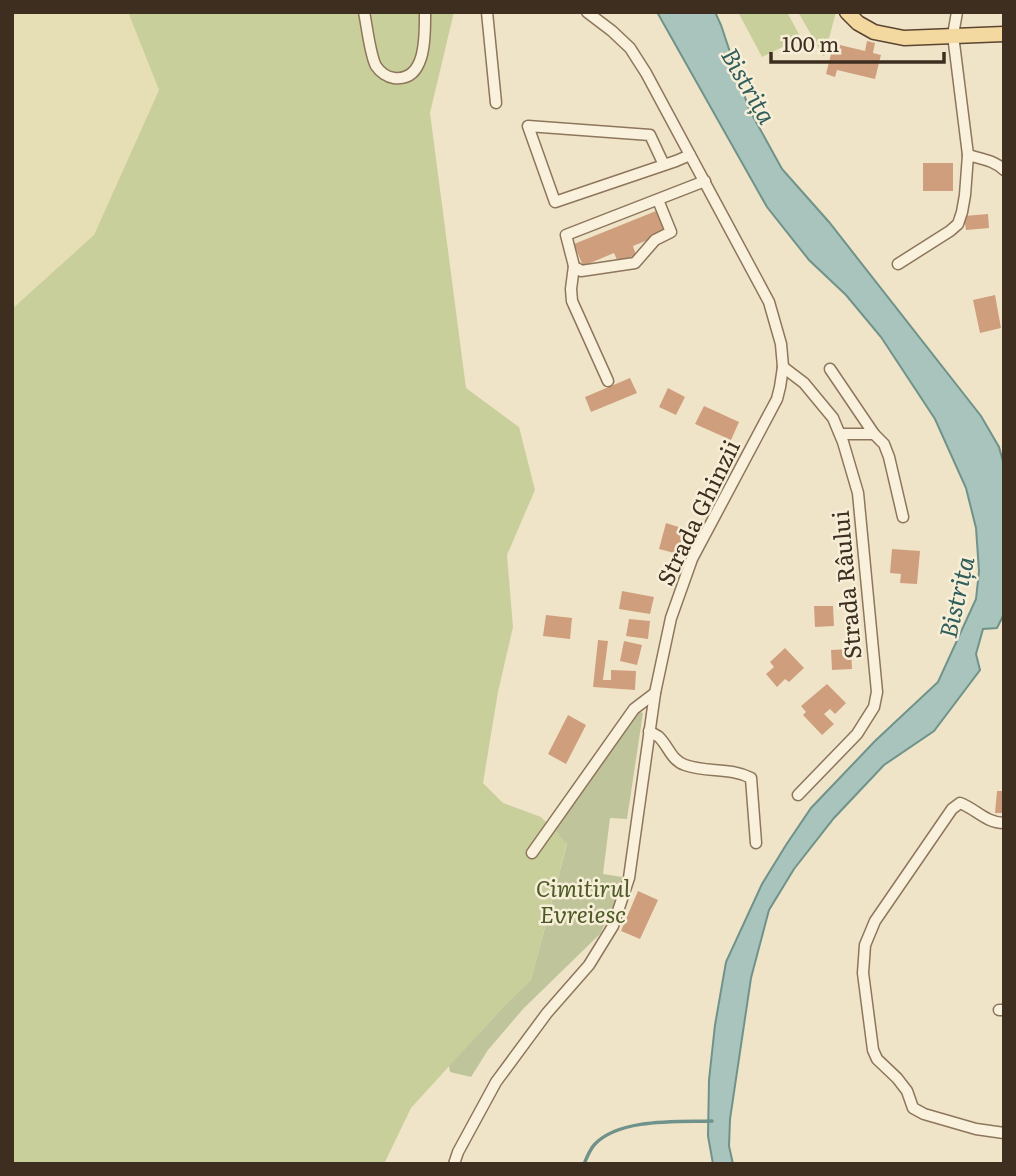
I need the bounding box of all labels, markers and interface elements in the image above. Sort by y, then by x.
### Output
scale bar [771,21,944,65]
text: 100 m [782,27,839,58]
water label: Bistrița [714,40,786,130]
street label: Strada Ghinzii [647,433,747,591]
street label: Strada Râului [822,509,868,661]
water label: Bistrița [929,552,981,641]
park label: Cimitirul Evreiesc [536,870,631,930]

